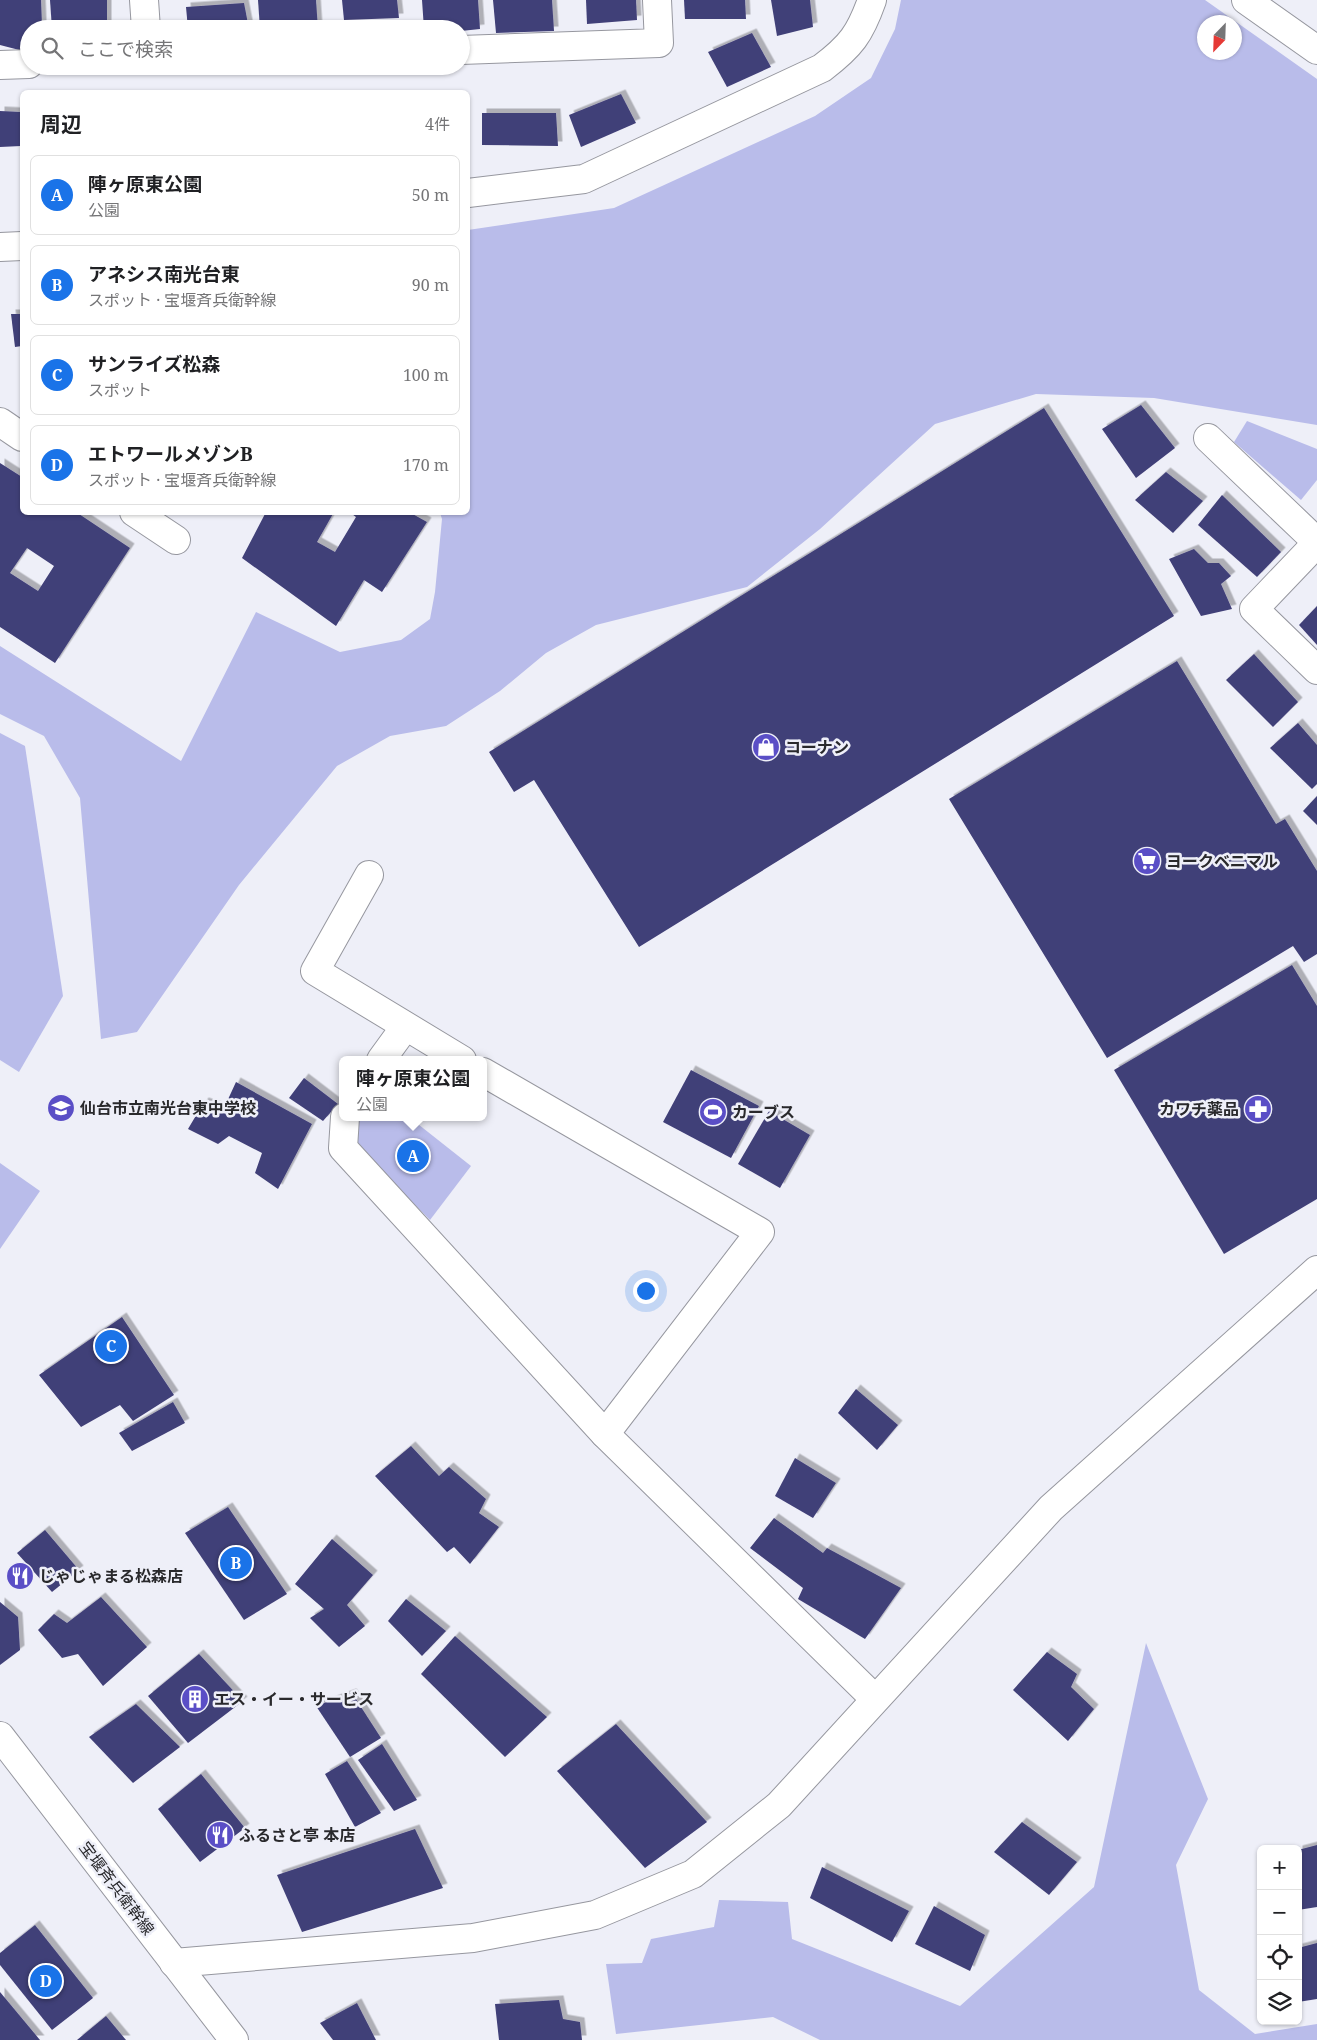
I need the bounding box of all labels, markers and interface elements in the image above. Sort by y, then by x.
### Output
north arrow [1197,15,1242,60]
search box [20,20,470,75]
icon: search [38,34,66,62]
text: ここで検索 [78,36,173,62]
text: 周辺 [40,110,82,138]
text: 4件 [425,113,450,135]
text: 陣ヶ原東公園 [88,171,202,197]
text: A [51,184,63,206]
text: 50 m [412,184,449,206]
text: 公園 [88,199,120,221]
text: アネシス南光台東 [88,261,240,287]
text: B [52,274,62,296]
text: 90 m [412,274,449,296]
text: スポット · 宝堰斉兵衛幹線 [88,289,276,311]
text: サンライズ松森 [88,351,220,377]
text: C [52,364,62,386]
text: 100 m [403,364,449,386]
text: スポット [88,379,152,401]
text: エトワールメゾンB [88,441,253,467]
text: D [51,454,63,476]
text: 170 m [403,454,449,476]
text: スポット · 宝堰斉兵衛幹線 [88,469,276,491]
shop icon: コーナン [751,732,781,762]
place label: コーナン [785,736,849,758]
supermarket icon: ヨークベニマル [1132,846,1162,876]
place label: ヨークベニマル [1166,850,1278,872]
popup [339,1056,487,1121]
text: 陣ヶ原東公園 [356,1065,470,1091]
school or university icon: 仙台市立南光台東中学校 [46,1093,76,1123]
text: 公園 [356,1093,388,1115]
pharmacy icon: カワチ薬品 [1243,1094,1273,1124]
place label: 仙台市立南光台東中学校 [79,1097,256,1119]
sports icon: カーブス [698,1097,728,1127]
place label: カワチ薬品 [1159,1098,1239,1120]
place label: カーブス [732,1101,795,1123]
pin: A [397,1137,429,1175]
your location [633,1278,659,1304]
pin: C [95,1327,127,1365]
pin: B [220,1544,252,1582]
restaurant icon: じゃじゃまる松森店 [5,1561,35,1591]
place label: じゃじゃまる松森店 [39,1565,183,1587]
building icon: エス・イー・サービス [180,1684,210,1714]
place label: エス・イー・サービス [214,1688,374,1710]
restaurant icon: ふるさと亭 本店 [205,1820,235,1850]
place label: ふるさと亭 本店 [239,1824,355,1846]
street label: 宝堰斉兵衛幹線 [75,1837,159,1939]
map controls [1257,1845,1302,2025]
button: + [1257,1845,1302,1890]
button: − [1257,1890,1302,1935]
button: locate [1257,1935,1302,1980]
pin: D [30,1962,62,2000]
button: layers [1257,1980,1302,2025]

